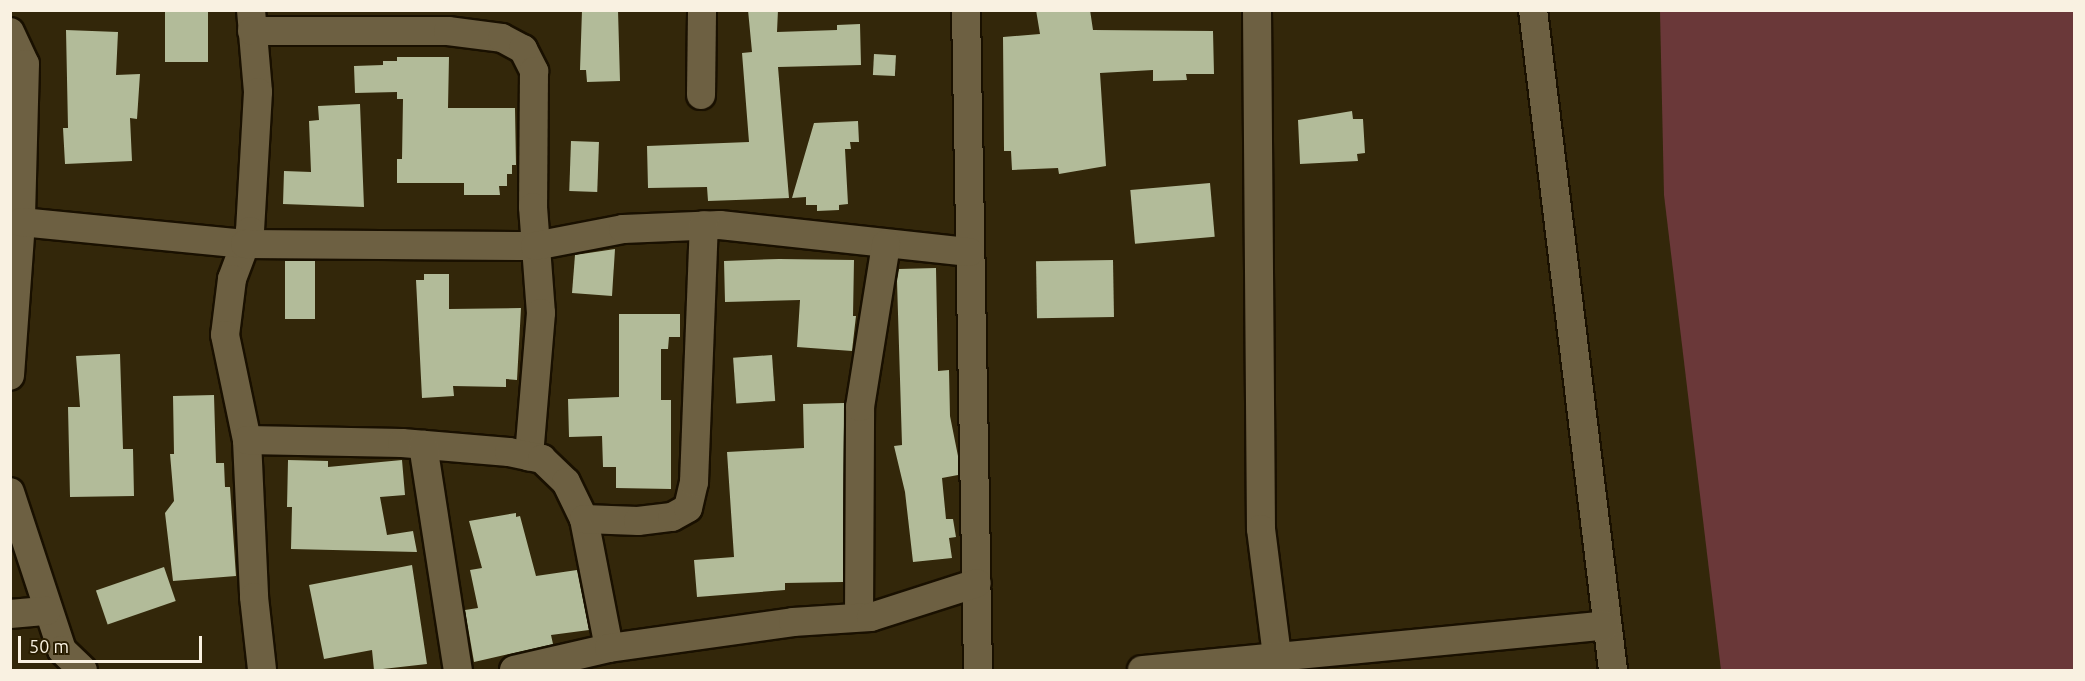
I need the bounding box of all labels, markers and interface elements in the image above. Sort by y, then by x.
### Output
scale bar [21,624,206,662]
text: 50 m [29,636,69,656]

